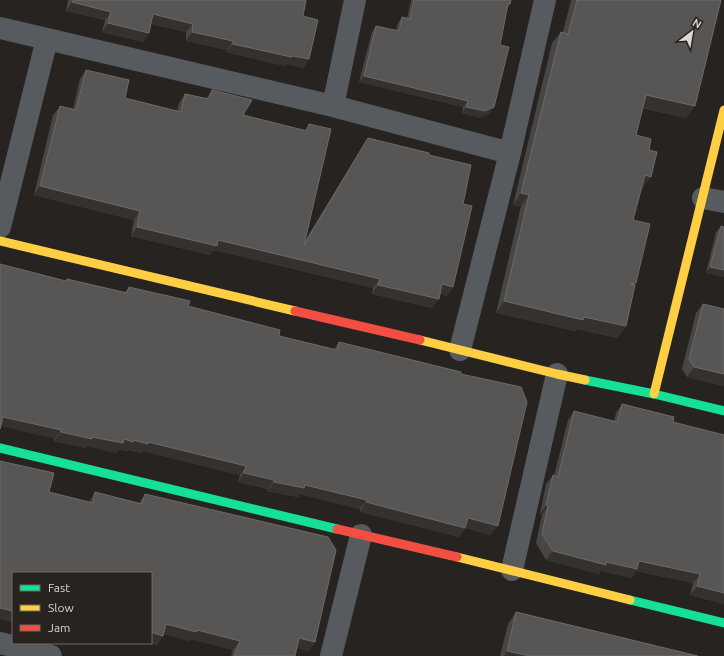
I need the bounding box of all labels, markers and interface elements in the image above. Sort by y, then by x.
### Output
north arrow [672,12,712,52]
text: N [691,16,704,31]
legend [12,572,152,644]
text: Fast [48,581,70,594]
text: Slow [48,601,74,614]
text: Jam [48,621,70,634]

